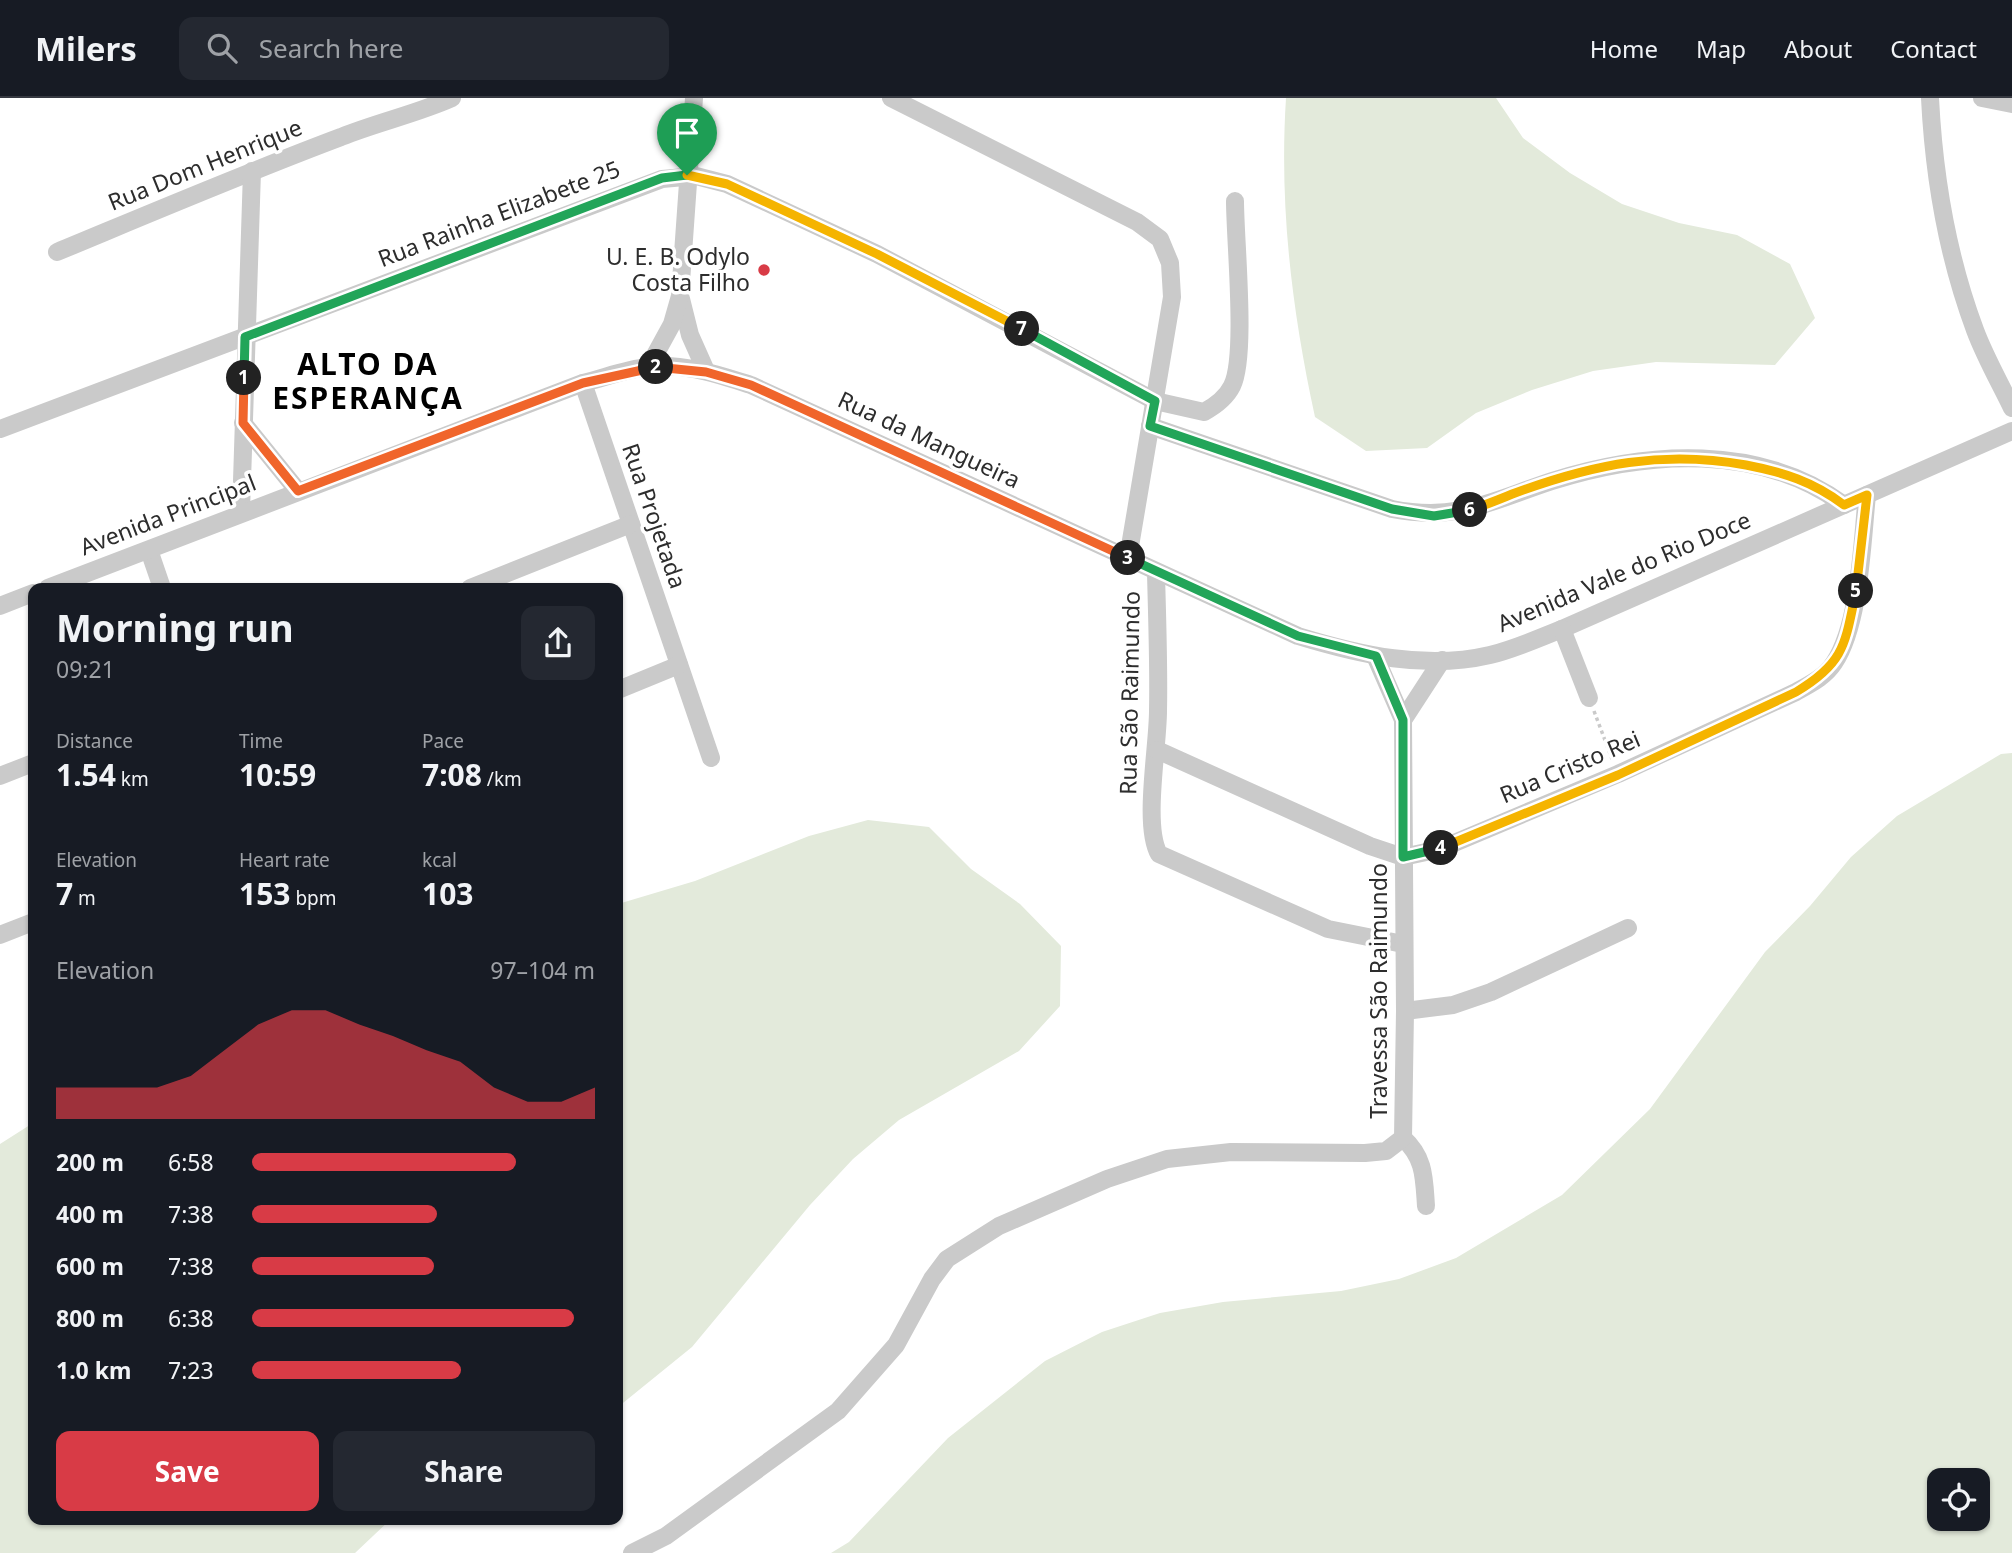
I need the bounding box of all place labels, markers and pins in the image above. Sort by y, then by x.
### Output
pin [657,103,717,175]
place label: U. E. B. Odylo Costa Filho [606,240,750,298]
marker: U. E. B. Odylo Costa Filho [756,262,772,278]
pin: 7 [1004,312,1040,346]
pin: 2 [638,350,674,384]
pin: 1 [226,360,262,396]
pin: 6 [1452,492,1488,528]
pin: 3 [1110,540,1146,575]
pin: 5 [1839,574,1874,608]
pin: 4 [1424,830,1458,866]

